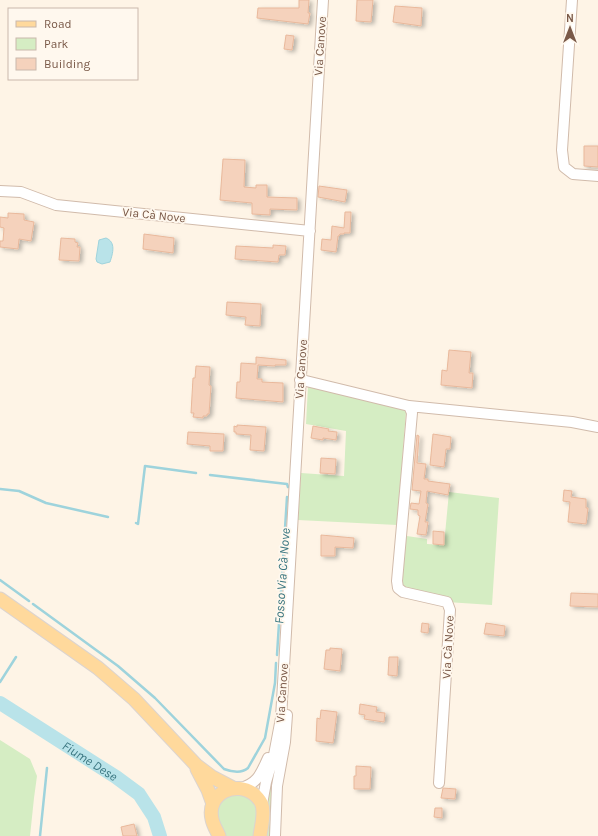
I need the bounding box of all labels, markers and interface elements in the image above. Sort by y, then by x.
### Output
legend [8,8,138,80]
north arrow [550,8,590,48]
text: N [566,12,574,25]
street label: Via Canove [311,16,329,76]
text: Road [44,17,72,31]
text: Park [44,37,69,51]
text: Building [44,57,91,71]
street label: Via Cà Nove [122,205,186,225]
street label: Via Canove [292,339,310,399]
water label: Fosso Via Cà Nove [271,528,293,624]
street label: Via Cà Nove [439,615,457,679]
street label: Via Canove [273,663,291,723]
water label: Fiume Dese [60,737,121,784]

